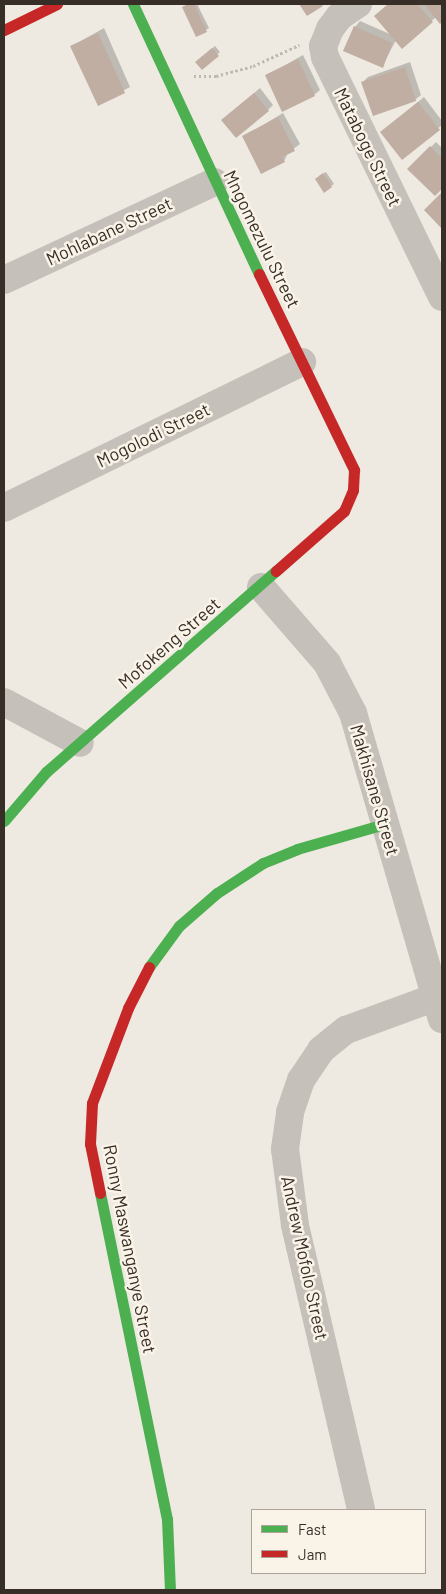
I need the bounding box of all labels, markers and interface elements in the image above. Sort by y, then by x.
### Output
street label: Mataboge Street [330,84,406,210]
street label: Mngomezulu Street [219,167,305,311]
street label: Mohlabane Street [43,192,175,270]
street label: Mogolodi Street [93,398,213,472]
street label: Mofokeng Street [114,593,224,693]
street label: Makhisane Street [346,722,404,858]
street label: Ronny Maswanganye Street [99,1143,161,1355]
street label: Andrew Mofolo Street [277,1174,333,1342]
legend [251,1509,426,1574]
text: Fast [298,1520,326,1538]
text: Jam [298,1545,327,1563]

